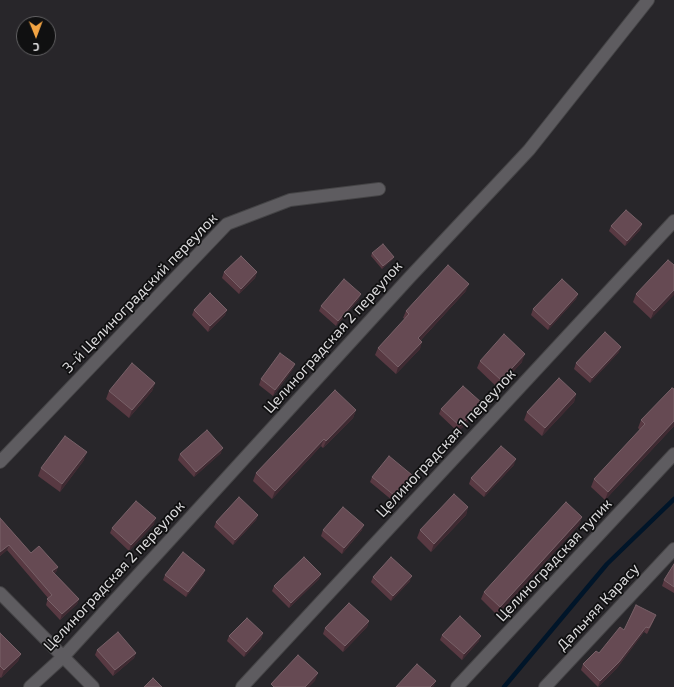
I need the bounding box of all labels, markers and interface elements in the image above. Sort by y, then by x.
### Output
north arrow [16,16,56,56]
text: С [33,41,40,54]
street label: 3-й Целиноградский переулок [59,209,221,377]
street label: Целиноградская 2 переулок [260,257,406,417]
street label: Целиноградская 1 переулок [373,365,519,521]
street label: Целиноградская тупик [492,495,616,625]
street label: Целиноградская 2 переулок [40,497,188,655]
street label: Дальняя Карасу [553,560,643,654]

